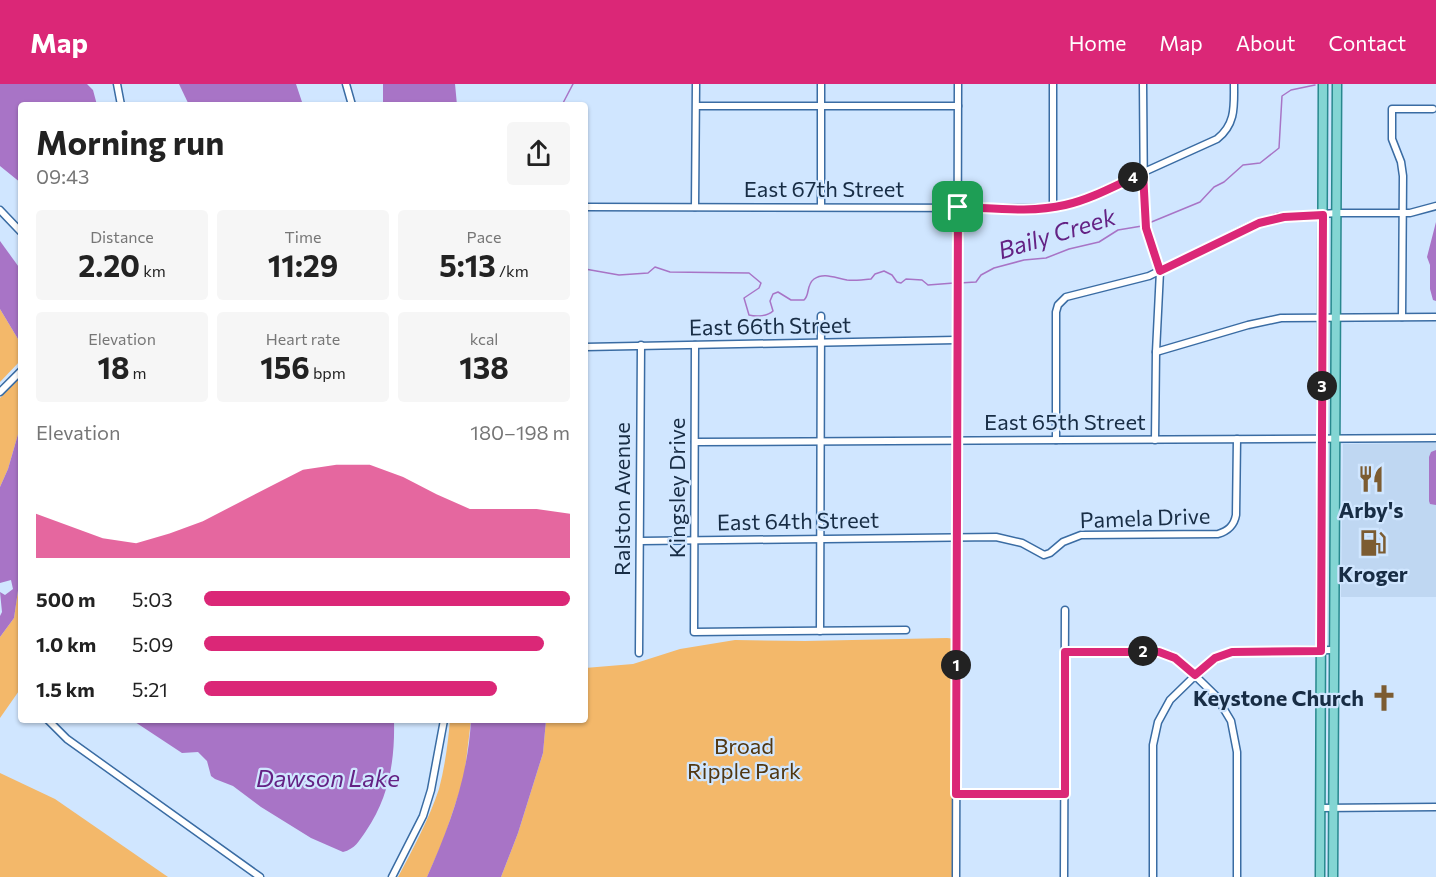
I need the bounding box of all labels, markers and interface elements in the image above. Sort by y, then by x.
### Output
text: Map [30,25,88,59]
text: Home [1069,30,1126,55]
text: Map [1159,30,1203,55]
text: About [1236,30,1295,55]
text: Contact [1328,30,1406,55]
text: Morning run [36,121,224,162]
button: share [507,122,570,185]
pin: 4 [1118,162,1148,192]
text: 09:43 [36,164,89,188]
text: 4 [1128,167,1138,186]
street label: East 67th Street [744,175,904,202]
pin [932,181,983,232]
icon: arrive [941,190,974,223]
water label: Baily Creek [994,201,1120,264]
text: Distance [90,227,154,246]
text: Time [285,227,321,246]
text: Pace [467,227,501,246]
text: 2.20 [78,246,140,283]
text: 11:29 [268,246,338,283]
text: 5:13 [439,246,496,283]
text: km [140,261,166,280]
text: /km [496,261,529,280]
street label: East 66th Street [689,311,851,340]
text: Elevation [88,329,156,348]
text: Heart rate [266,329,340,348]
text: kcal [470,329,498,348]
text: 18 [97,348,130,385]
text: 156 [260,348,310,385]
text: 138 [459,348,509,385]
text: m [130,363,147,382]
text: bpm [310,363,346,382]
pin: 3 [1307,371,1337,401]
text: 3 [1317,376,1327,395]
street label: East 65th Street [984,408,1146,435]
street label: Kingsley Drive [663,418,690,558]
text: Elevation [36,420,121,444]
text: 180–198 m [470,420,570,444]
street label: Ralston Avenue [608,422,635,576]
restaurant icon: Arby's [1356,464,1386,494]
place label: Arby's [1339,496,1403,523]
street label: Pamela Drive [1079,502,1211,533]
street label: East 64th Street [717,506,879,535]
fuel station icon: Kroger [1358,528,1388,558]
place label: Kroger [1338,560,1408,587]
text: 500 m [36,587,96,611]
text: 5:03 [132,587,173,611]
text: 1.0 km [36,632,96,656]
text: 5:09 [132,632,173,656]
pin: 2 [1128,636,1158,666]
text: 2 [1138,641,1148,660]
pin: 1 [941,650,971,680]
text: 1 [952,655,960,674]
text: 1.5 km [36,677,95,701]
text: 5:21 [132,677,168,701]
church icon: Keystone Church [1369,683,1399,713]
place label: Keystone Church [1193,684,1364,711]
park label: Broad Ripple Park [687,732,801,784]
water label: Dawson Lake [256,763,400,792]

